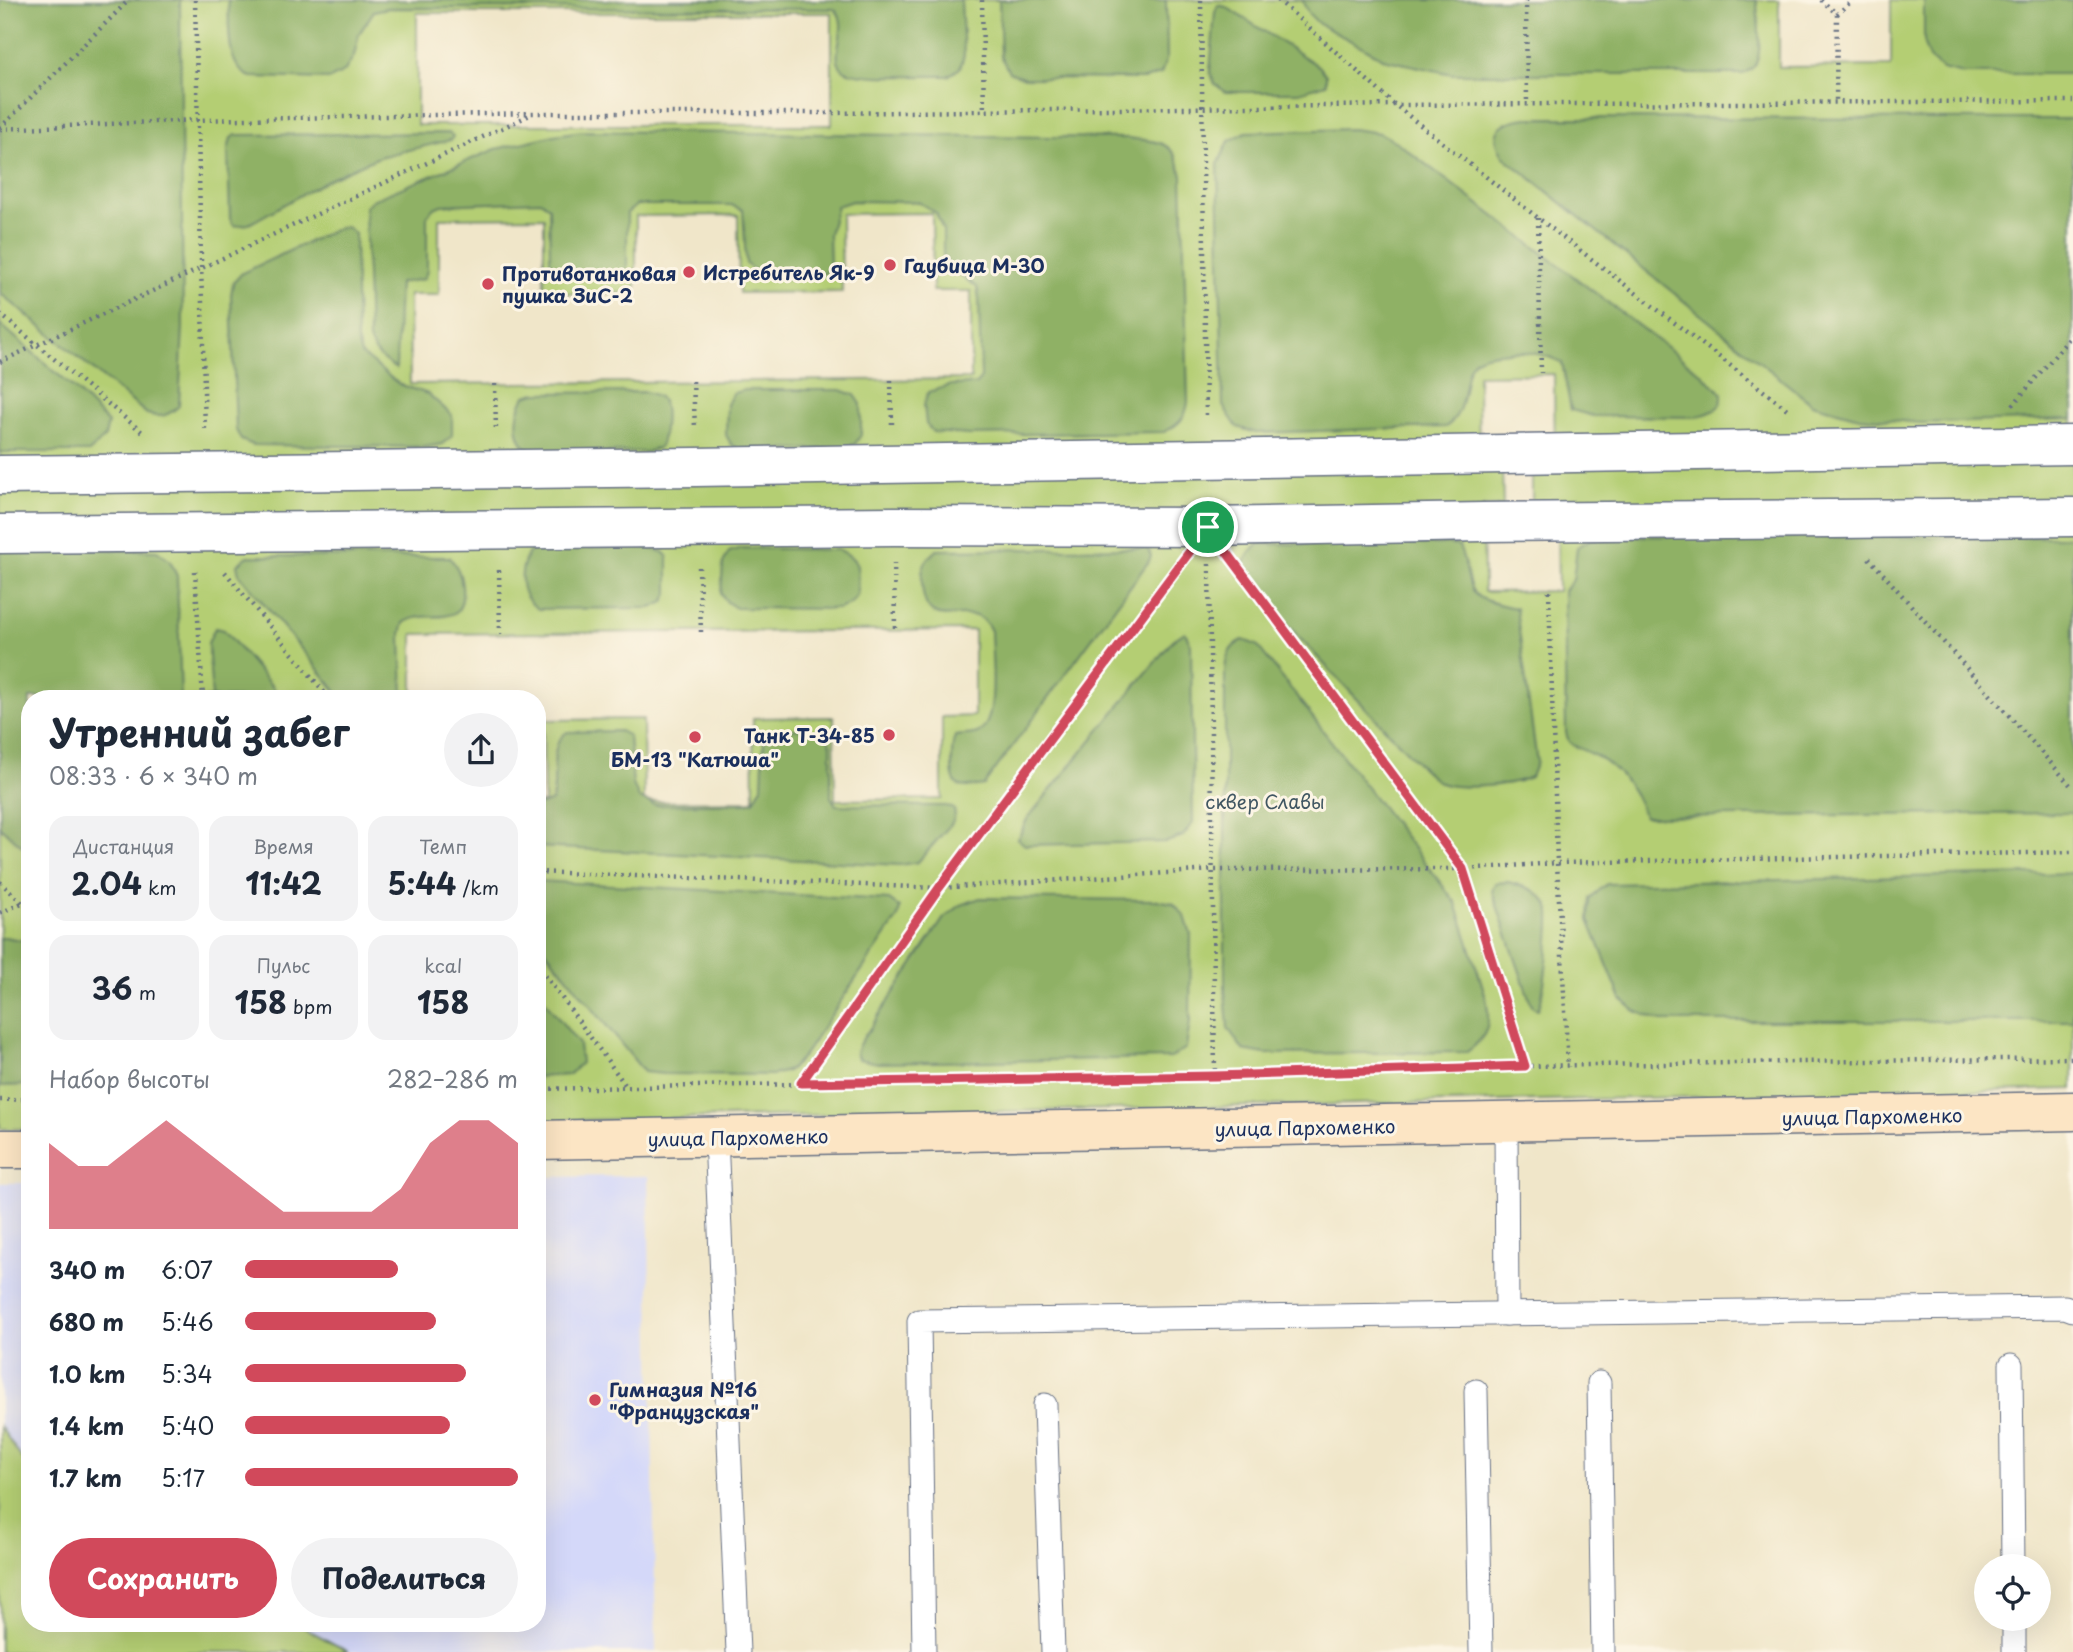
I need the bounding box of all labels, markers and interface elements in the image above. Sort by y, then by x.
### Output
place label: Гаубица М-30 [904,251,1045,279]
marker: Гаубица М-30 [882,257,898,273]
place label: Истребитель Як-9 [703,258,875,286]
place label: Противотанковая пушка ЗиС-2 [502,259,676,309]
marker: Истребитель Як-9 [681,264,697,280]
marker: Противотанковая пушка ЗиС-2 [480,276,496,292]
pin [1178,497,1238,557]
icon: arrive [1189,508,1227,546]
text: Утренний забег [49,703,349,760]
button: share [444,713,518,787]
place label: Танк Т-34-85 [743,721,875,749]
marker: Танк Т-34-85 [881,727,897,743]
marker: БМ-13 "Катюша" [687,729,703,745]
place label: БМ-13 "Катюша" [611,745,779,773]
text: 08:33 · 6 × 340 m [49,758,258,793]
park label: сквер Славы [1205,787,1325,815]
text: Дистанция [73,832,174,860]
text: Время [253,832,314,860]
text: Темп [419,832,467,860]
text: 2.04 [71,860,142,905]
text: 11:42 [245,860,322,905]
text: 5:44 [387,860,456,905]
text: km [142,873,177,901]
text: /km [456,873,499,901]
text: Пульс [257,951,310,979]
text: kcal [424,951,462,979]
text: 36 [92,965,132,1010]
text: m [132,978,156,1006]
text: 158 [235,979,287,1024]
text: 158 [417,979,469,1024]
text: bpm [287,992,332,1020]
text: Набор высоты [49,1061,210,1096]
text: 282–286 m [387,1061,518,1096]
street label: улица Пархоменко [1781,1100,1963,1132]
street label: улица Пархоменко [1214,1111,1396,1143]
street label: улица Пархоменко [647,1121,829,1153]
text: 340 m [49,1252,125,1287]
text: 6:07 [161,1252,213,1287]
text: 680 m [49,1304,124,1339]
text: 5:46 [161,1304,214,1339]
text: 1.0 km [49,1356,126,1391]
text: 5:34 [161,1356,213,1391]
place label: Гимназия №16 "Французская" [609,1375,759,1425]
marker: Гимназия №16 "Французская" [587,1392,603,1408]
text: 1.4 km [49,1408,124,1443]
text: 5:40 [161,1408,214,1443]
text: 1.7 km [49,1460,122,1495]
text: 5:17 [161,1460,205,1495]
button: Сохранить [49,1538,277,1618]
button: Поделиться [291,1538,518,1618]
map controls [1974,1554,2051,1631]
button: locate [1974,1554,2051,1631]

